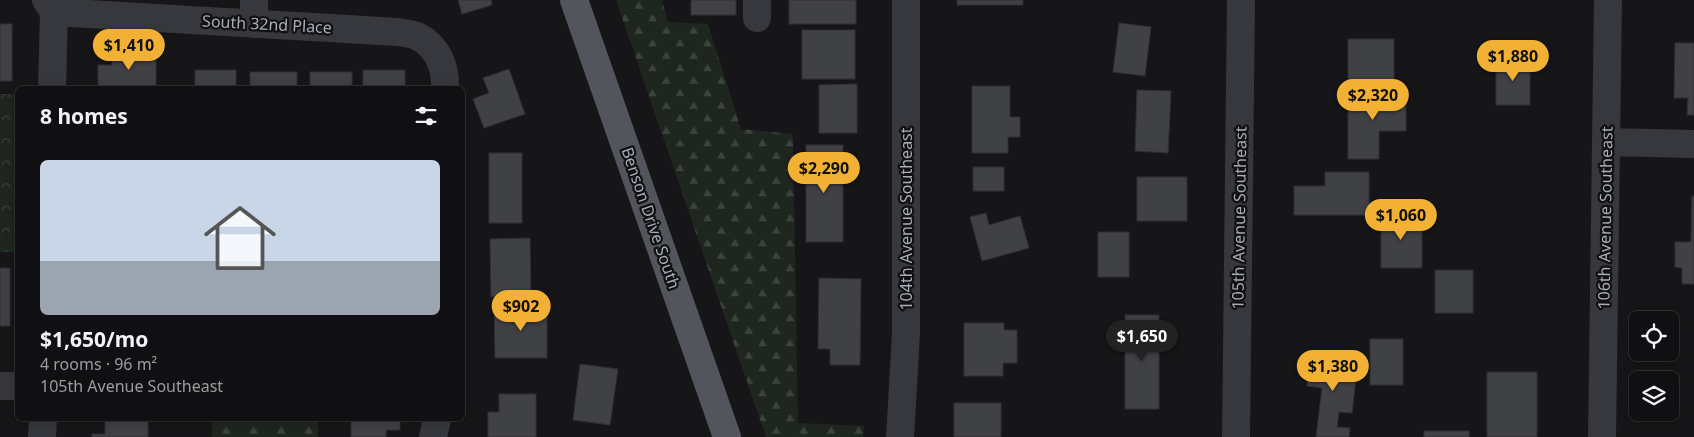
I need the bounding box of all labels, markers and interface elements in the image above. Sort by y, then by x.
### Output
street label: South 32nd Place [202,10,332,38]
pin: $1,410 [88,28,170,71]
text: $1,410 [104,34,154,56]
pin: $1,880 [1472,39,1554,82]
text: $1,880 [1488,45,1538,67]
pin: $2,320 [1332,78,1414,121]
text: $2,320 [1348,84,1398,106]
text: 8 homes [40,102,128,130]
icon: filters [412,102,440,130]
street label: 105th Avenue Southeast [1226,126,1252,310]
street label: 106th Avenue Southeast [1592,126,1618,310]
street label: 104th Avenue Southeast [895,127,917,311]
street label: Benson Drive South [616,144,686,292]
pin: $2,290 [783,152,865,194]
text: $2,290 [799,157,849,179]
icon: home [195,193,285,283]
pin: $1,060 [1360,198,1442,241]
text: $1,060 [1376,204,1426,226]
pin: $902 [491,290,551,332]
text: $902 [503,295,539,317]
map controls [1629,311,1679,421]
button: locate [1629,311,1679,361]
pin: $1,650 [1101,320,1183,362]
text: $1,650/mo [40,325,148,353]
text: $1,650 [1117,325,1167,347]
pin: $1,380 [1292,350,1374,392]
text: 4 rooms · 96 m² [40,353,157,375]
text: $1,380 [1308,355,1358,377]
button: layers [1629,371,1679,421]
text: 105th Avenue Southeast [40,375,223,397]

